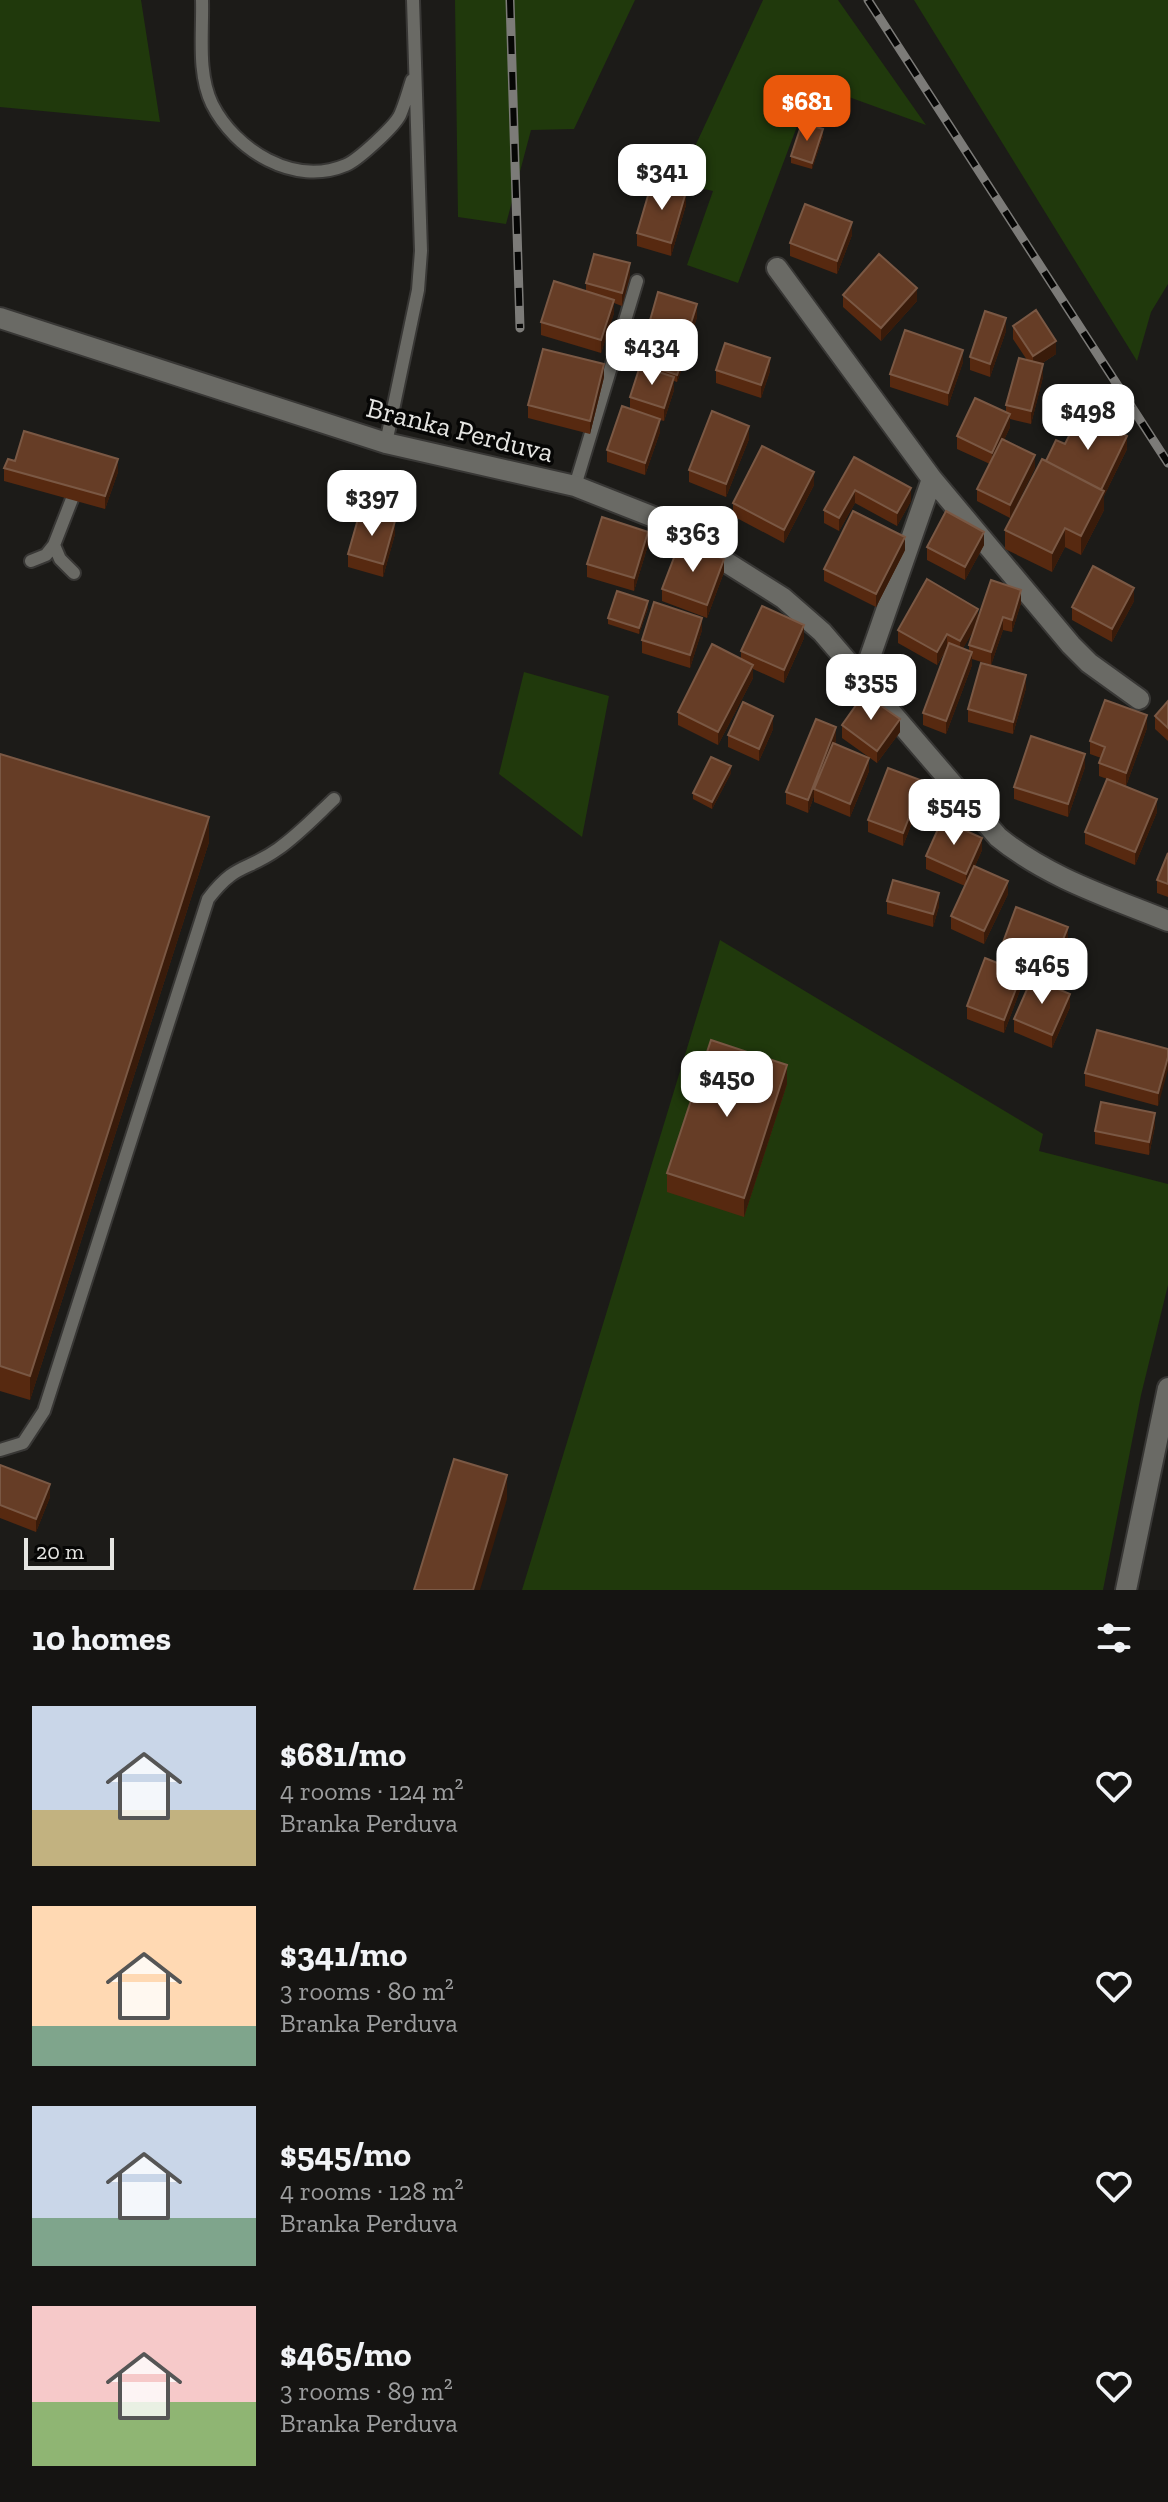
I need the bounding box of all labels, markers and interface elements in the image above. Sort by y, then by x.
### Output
pin: $681 [760,75,854,143]
text: $681 [781,85,833,117]
pin: $341 [615,144,709,212]
text: $341 [636,154,688,186]
pin: $434 [605,319,699,387]
text: $434 [624,329,680,361]
pin: $498 [1041,384,1135,452]
street label: Branka Perduva [363,391,557,469]
text: $498 [1060,394,1116,426]
pin: $397 [325,470,419,538]
text: $397 [345,480,399,512]
pin: $363 [646,506,740,574]
text: $363 [666,516,720,548]
pin: $355 [824,654,918,722]
text: $355 [844,664,898,696]
pin: $545 [907,779,1001,847]
text: $545 [927,789,981,821]
pin: $465 [995,938,1089,1006]
text: $465 [1014,948,1070,980]
pin: $450 [680,1051,774,1119]
text: $450 [699,1061,755,1093]
scale bar [24,1534,114,1570]
text: 20 m [36,1538,84,1565]
icon: filters [1092,1616,1136,1660]
text: 10 homes [32,1618,171,1659]
text: $681/mo [280,1734,406,1775]
icon: home [96,1738,192,1834]
icon: heart [1092,1764,1136,1808]
text: 4 rooms · 124 m² [280,1775,464,1807]
text: Branka Perduva [280,1807,458,1839]
text: $341/mo [280,1934,407,1975]
icon: home [96,1938,192,2034]
icon: heart [1092,1964,1136,2008]
text: 3 rooms · 80 m² [280,1975,454,2007]
text: Branka Perduva [280,2007,458,2039]
text: $545/mo [280,2134,411,2175]
icon: home [96,2138,192,2234]
icon: heart [1092,2164,1136,2208]
text: 4 rooms · 128 m² [280,2175,464,2207]
text: Branka Perduva [280,2207,458,2239]
text: $465/mo [280,2334,411,2375]
icon: home [96,2338,192,2434]
icon: heart [1092,2364,1136,2408]
text: 3 rooms · 89 m² [280,2375,453,2407]
text: Branka Perduva [280,2407,458,2439]

